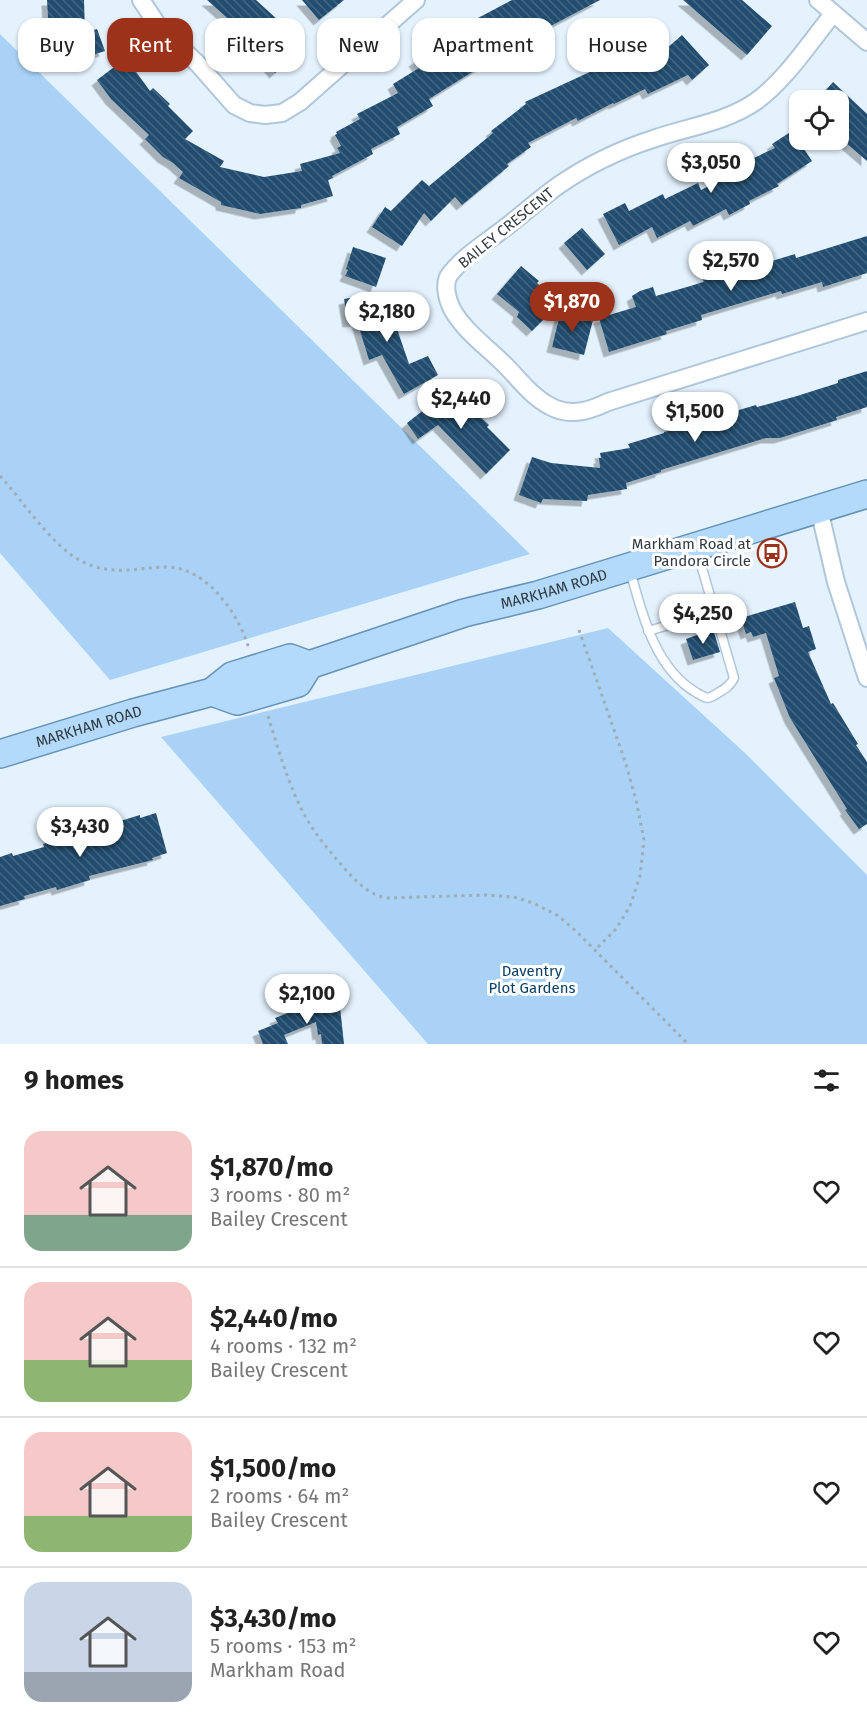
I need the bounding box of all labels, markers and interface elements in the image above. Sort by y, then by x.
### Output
chip: Buy [18,18,95,72]
chip: Rent [107,18,193,72]
chip: Filters [205,18,305,72]
chip: New [317,18,400,72]
chip: Apartment [412,18,555,72]
chip: House [567,18,669,72]
map controls [789,90,849,150]
button: locate [789,90,849,150]
pin: $3,050 [662,143,760,194]
text: $3,050 [681,150,741,174]
street label: BAILEY CRESCENT [455,184,558,272]
pin: $2,570 [682,241,780,292]
text: $2,570 [702,248,760,272]
pin: $1,870 [523,282,621,333]
text: $1,870 [544,289,600,313]
pin: $2,180 [338,292,436,343]
text: $2,180 [359,299,415,323]
pin: $2,440 [412,379,510,430]
text: $2,440 [431,386,491,410]
pin: $1,500 [646,392,744,443]
text: $1,500 [666,399,724,423]
place label: Markham Road at Pandora Circle [632,535,752,570]
bus stop icon: Markham Road at Pandora Circle [756,537,788,569]
street label: MARKHAM ROAD [499,565,609,613]
pin: $4,250 [654,594,752,645]
text: $4,250 [673,601,733,625]
street label: MARKHAM ROAD [34,702,144,751]
pin: $3,430 [31,807,129,858]
text: $3,430 [51,814,109,838]
park label: Daventry Plot Gardens [489,962,575,997]
pin: $2,100 [258,974,356,1025]
text: $2,100 [279,981,335,1005]
icon: filters [810,1064,843,1097]
text: 9 homes [24,1065,124,1096]
text: $1,870/mo [210,1152,333,1183]
icon: home [72,1155,144,1227]
icon: heart [810,1175,843,1208]
text: 3 rooms · 80 m² [210,1183,350,1207]
text: Bailey Crescent [210,1207,348,1231]
text: $2,440/mo [210,1303,338,1334]
icon: home [72,1306,144,1378]
icon: heart [810,1326,843,1359]
text: 4 rooms · 132 m² [210,1334,357,1358]
text: Bailey Crescent [210,1358,348,1382]
text: $1,500/mo [210,1453,336,1484]
icon: home [72,1456,144,1528]
icon: heart [810,1476,843,1509]
text: 2 rooms · 64 m² [210,1484,349,1508]
text: Bailey Crescent [210,1508,348,1532]
text: $3,430/mo [210,1603,336,1634]
icon: home [72,1606,144,1678]
icon: heart [810,1626,843,1659]
text: 5 rooms · 153 m² [210,1634,357,1658]
text: Markham Road [210,1658,346,1682]

